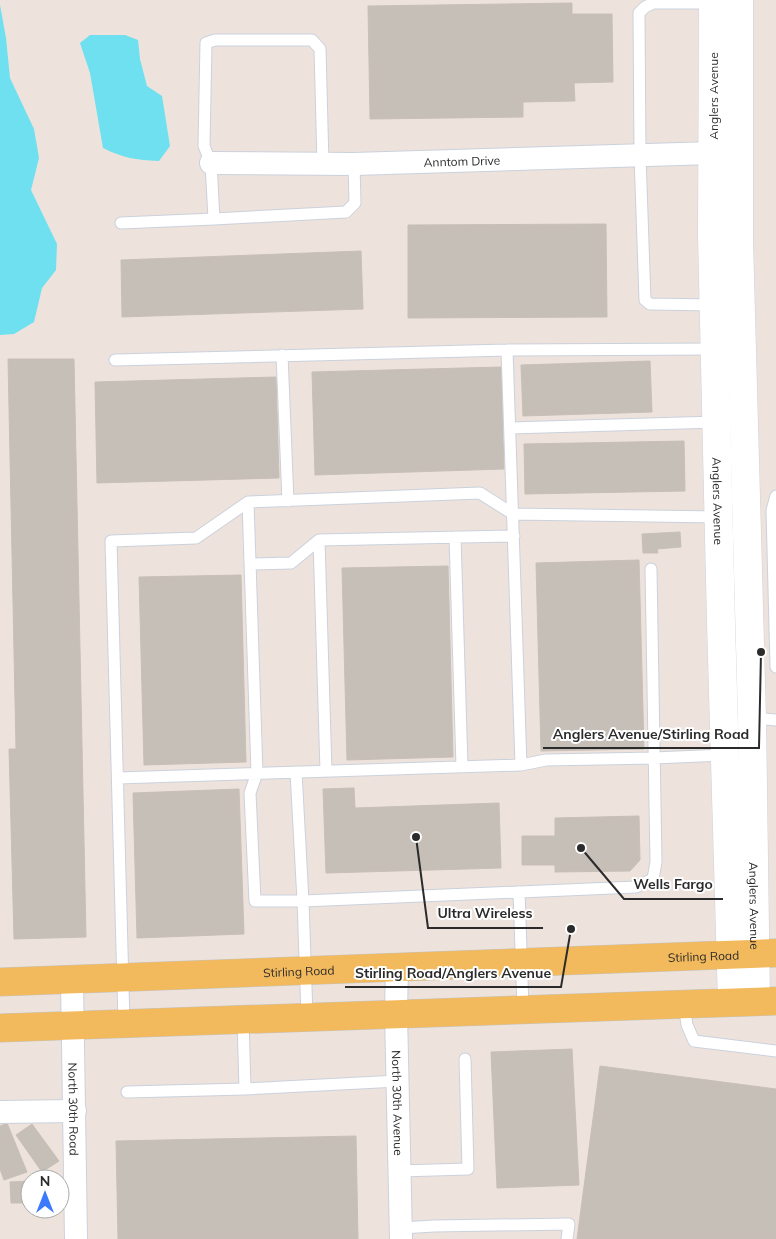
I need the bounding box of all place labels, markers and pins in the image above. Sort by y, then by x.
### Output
callout: Anglers Avenue/Stirling Road [543,719,759,748]
callout: Wells Fargo [624,870,723,899]
callout: Ultra Wireless [428,899,543,928]
callout: Stirling Road/Anglers Avenue [345,958,561,987]

